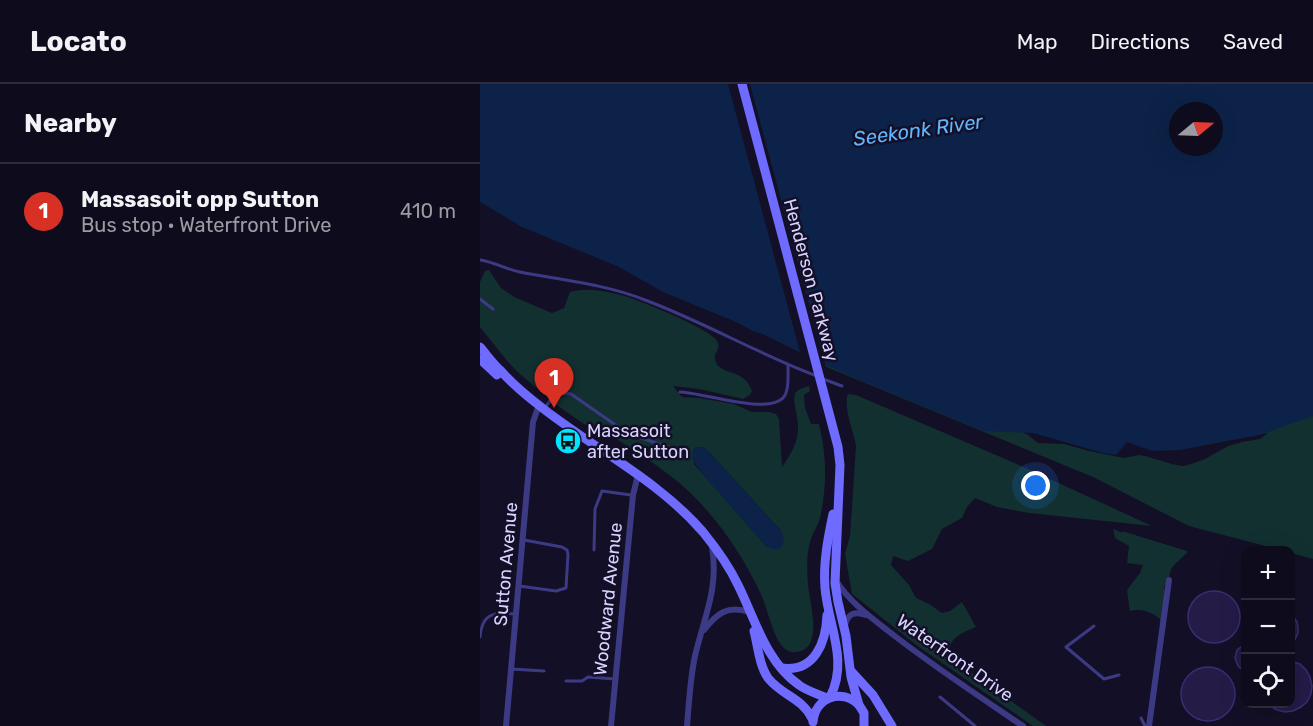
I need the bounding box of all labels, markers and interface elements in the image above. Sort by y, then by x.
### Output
text: Locato [30,25,127,58]
text: Map [1017,29,1058,54]
text: Directions [1091,29,1190,54]
text: Saved [1223,29,1283,54]
north arrow [1169,102,1223,156]
text: Nearby [24,108,117,139]
water label: Seekonk River [852,109,986,151]
text: Massasoit opp Sutton [81,186,319,213]
street label: Henderson Parkway [779,196,843,364]
text: 1 [39,199,48,223]
text: 410 m [400,199,456,223]
text: Bus stop · Waterfront Drive [81,213,332,237]
pin: 1 [534,358,574,408]
place label: Massasoit after Sutton [587,420,689,463]
bus stop icon: Massasoit after Sutton [553,426,583,456]
your location [1021,471,1050,500]
street label: Sutton Avenue [490,501,522,627]
street label: Woodward Avenue [589,521,627,677]
map controls [1241,546,1295,708]
button: + [1241,546,1295,600]
button: − [1241,600,1295,654]
street label: Waterfront Drive [892,610,1018,706]
button: locate [1241,654,1295,708]

